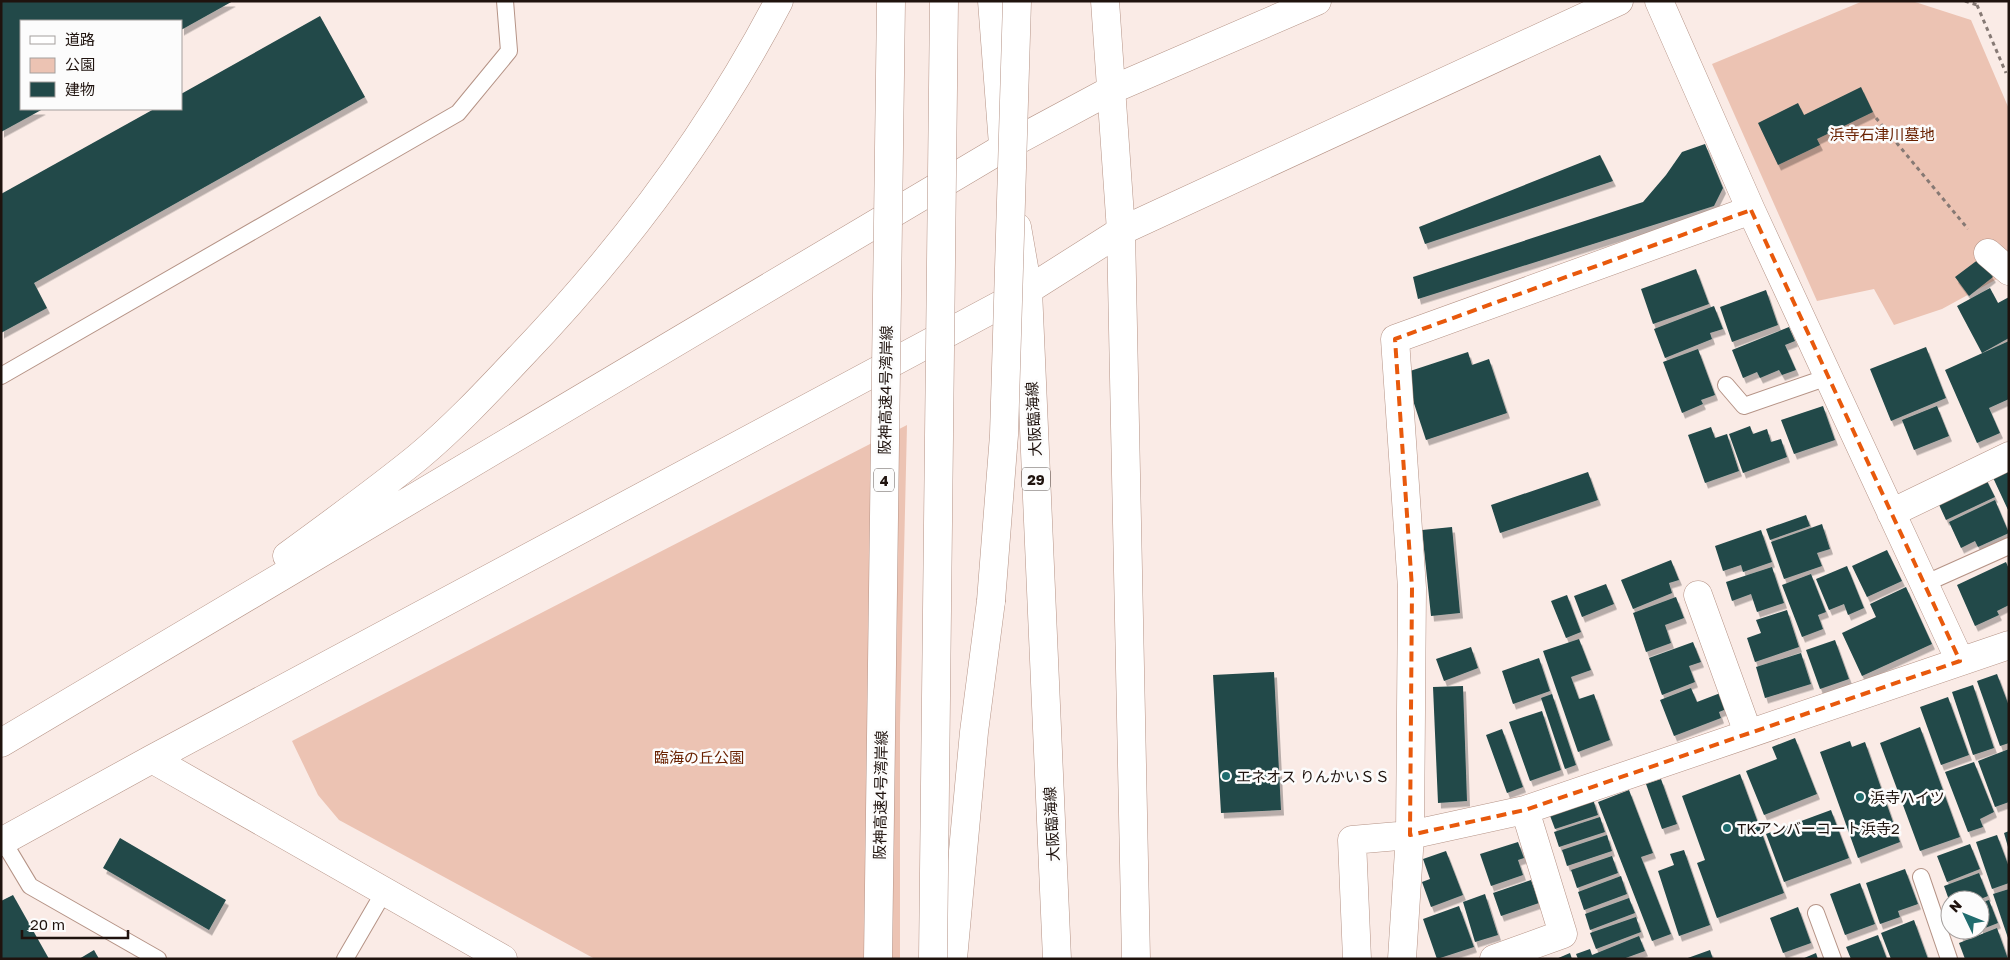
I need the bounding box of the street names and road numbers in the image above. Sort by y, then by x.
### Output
street label: 阪神高速4号湾岸線 [875,325,895,455]
street label: 大阪臨海線 [1022,381,1044,457]
road number: 4 [874,468,894,492]
road number: 29 [1022,468,1050,490]
street label: 阪神高速4号湾岸線 [870,730,890,860]
street label: 大阪臨海線 [1040,786,1062,862]

